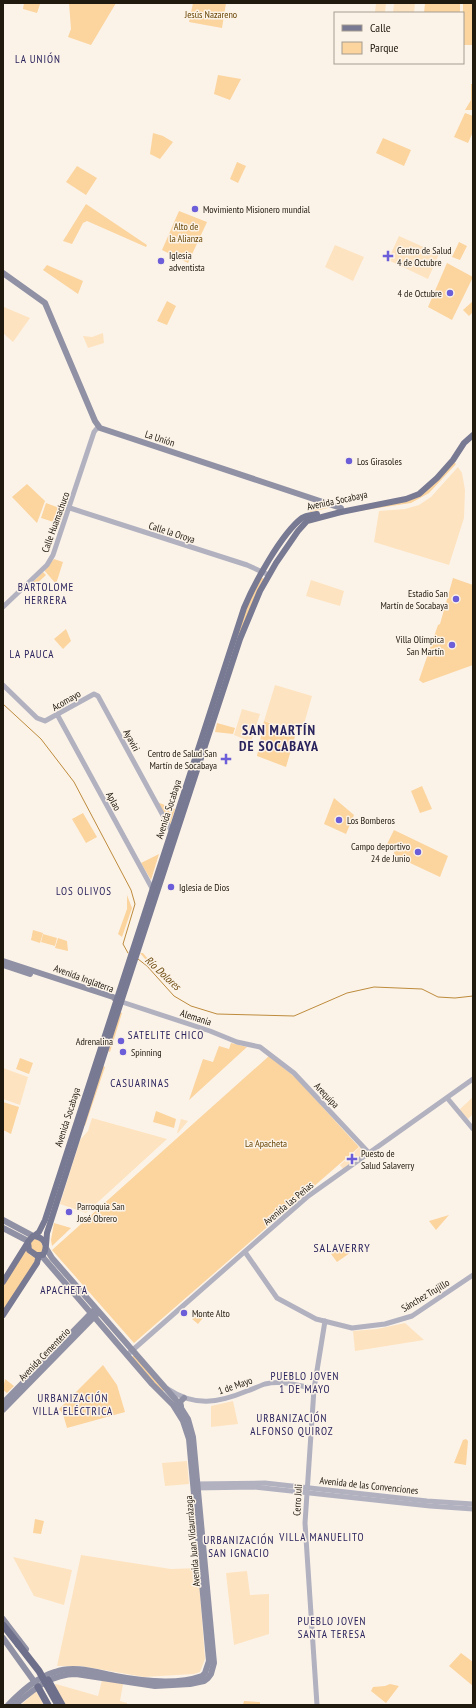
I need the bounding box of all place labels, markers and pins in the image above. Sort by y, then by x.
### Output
place label: Movimiento Misionero mundial [203,203,311,216]
marker: Movimiento Misionero mundial [190,204,200,214]
place label: Centro de Salud 4 de Octubre [397,244,452,269]
place label: Iglesia adventista [169,249,205,274]
marker: Centro de Salud 4 de Octubre [382,250,394,262]
marker: Iglesia adventista [156,256,166,266]
place label: 4 de Octubre [397,287,442,300]
marker: 4 de Octubre [445,288,455,298]
place label: Los Girasoles [357,455,403,468]
marker: Los Girasoles [344,456,354,466]
place label: Estadio San Martín de Socabaya [380,587,448,612]
marker: Estadio San Martín de Socabaya [451,594,461,604]
place label: Villa Olímpica San Martín [395,633,444,658]
marker: Villa Olímpica San Martín [447,640,457,650]
place label: Centro de Salud San Martín de Socabaya [148,747,217,772]
marker: Centro de Salud San Martín de Socabaya [220,753,232,765]
place label: Los Bomberos [347,814,396,827]
marker: Los Bomberos [334,815,344,825]
place label: Campo deportivo 24 de Junio [351,840,410,865]
marker: Campo deportivo 24 de Junio [413,847,423,857]
place label: Iglesia de Dios [179,881,230,894]
marker: Iglesia de Dios [166,882,176,892]
place label: Adrenalina [76,1035,113,1048]
marker: Adrenalina [116,1036,126,1046]
place label: Spinning [131,1046,161,1059]
marker: Spinning [118,1047,128,1057]
place label: Puesto de Salud Salaverry [361,1147,414,1172]
marker: Puesto de Salud Salaverry [346,1153,358,1165]
place label: Parroquia San José Obrero [76,1200,125,1225]
marker: Parroquia San José Obrero [64,1207,74,1217]
place label: Monte Alto [192,1307,230,1320]
marker: Monte Alto [179,1308,189,1318]

